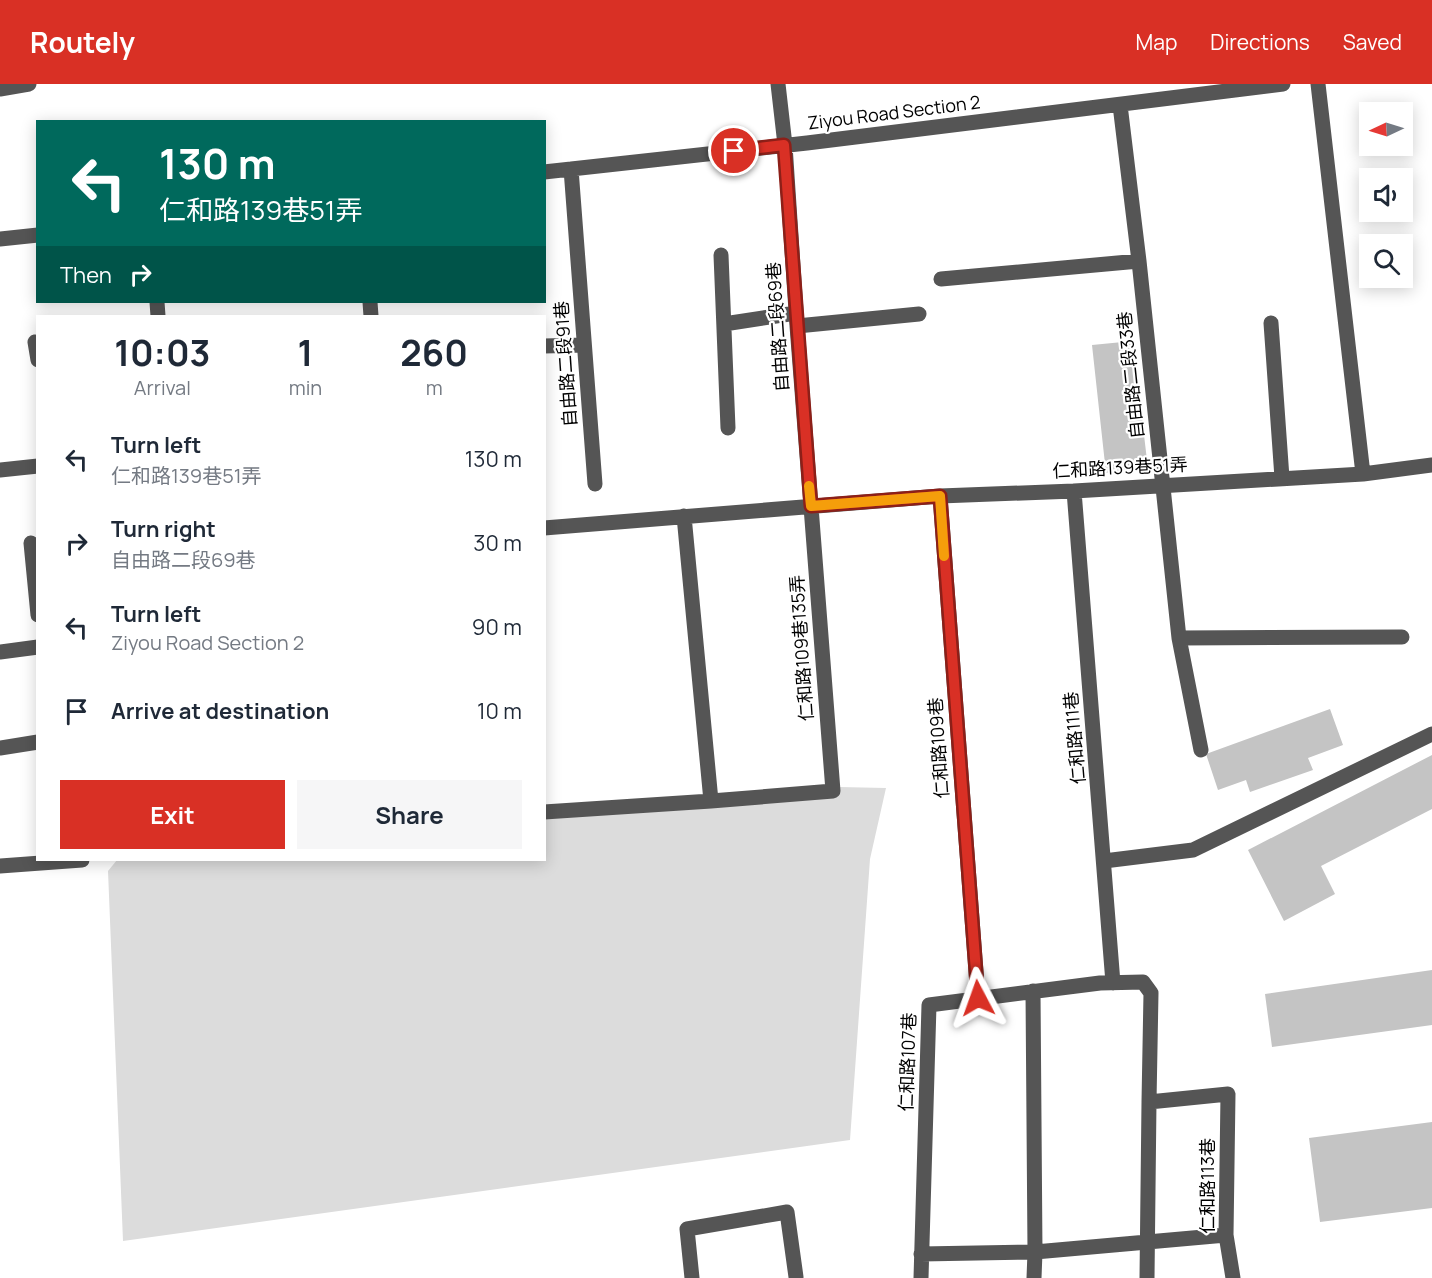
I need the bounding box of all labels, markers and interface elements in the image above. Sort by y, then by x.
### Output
text: Routely [30,23,135,61]
text: Map [1136,28,1177,56]
text: Directions [1210,28,1310,56]
text: Saved [1343,28,1402,56]
street label: Ziyou Road Section 2 [806,90,982,135]
north arrow [1359,102,1413,156]
map controls [1359,102,1413,288]
pin [708,125,759,176]
text: 130 m [159,134,276,192]
icon: arrive [717,134,750,167]
icon: left [60,144,138,222]
button: sound [1359,168,1413,222]
text: 仁和路139巷51弄 [159,191,362,228]
button: search [1359,234,1413,288]
icon: right [124,258,157,291]
text: Then [60,260,112,290]
street label: 自由路二段69巷 [760,261,794,393]
street label: 自由路二段91巷 [549,300,581,428]
street label: 自由路二段33巷 [1111,310,1149,440]
text: 10:03 [114,328,211,377]
text: 1 [298,328,313,377]
text: 260 [400,328,468,377]
text: Arrival [134,374,191,401]
text: min [289,374,322,401]
text: m [426,374,443,401]
text: Turn left [111,430,201,460]
icon: left [60,443,93,476]
text: 130 m [465,444,522,474]
street label: 仁和路139巷51弄 [1052,451,1188,483]
text: 仁和路139巷51弄 [111,462,262,489]
text: Turn right [111,514,216,544]
icon: right [60,527,93,560]
text: 30 m [473,528,522,558]
text: 自由路二段69巷 [111,546,256,573]
street label: 仁和路109巷135弄 [784,574,818,722]
text: Turn left [111,599,201,629]
icon: left [60,611,93,644]
text: 90 m [472,612,522,642]
text: Ziyou Road Section 2 [111,629,304,656]
street label: 仁和路111巷 [1058,691,1090,785]
icon: arrive [60,695,93,728]
text: Arrive at destination [111,696,329,726]
text: 10 m [477,696,522,726]
street label: 仁和路109巷 [923,697,954,799]
button: Exit [60,780,285,849]
button: Share [297,780,522,849]
position arrow [946,966,1010,1030]
street label: 仁和路107巷 [893,1012,921,1112]
street label: 仁和路113巷 [1195,1138,1219,1234]

